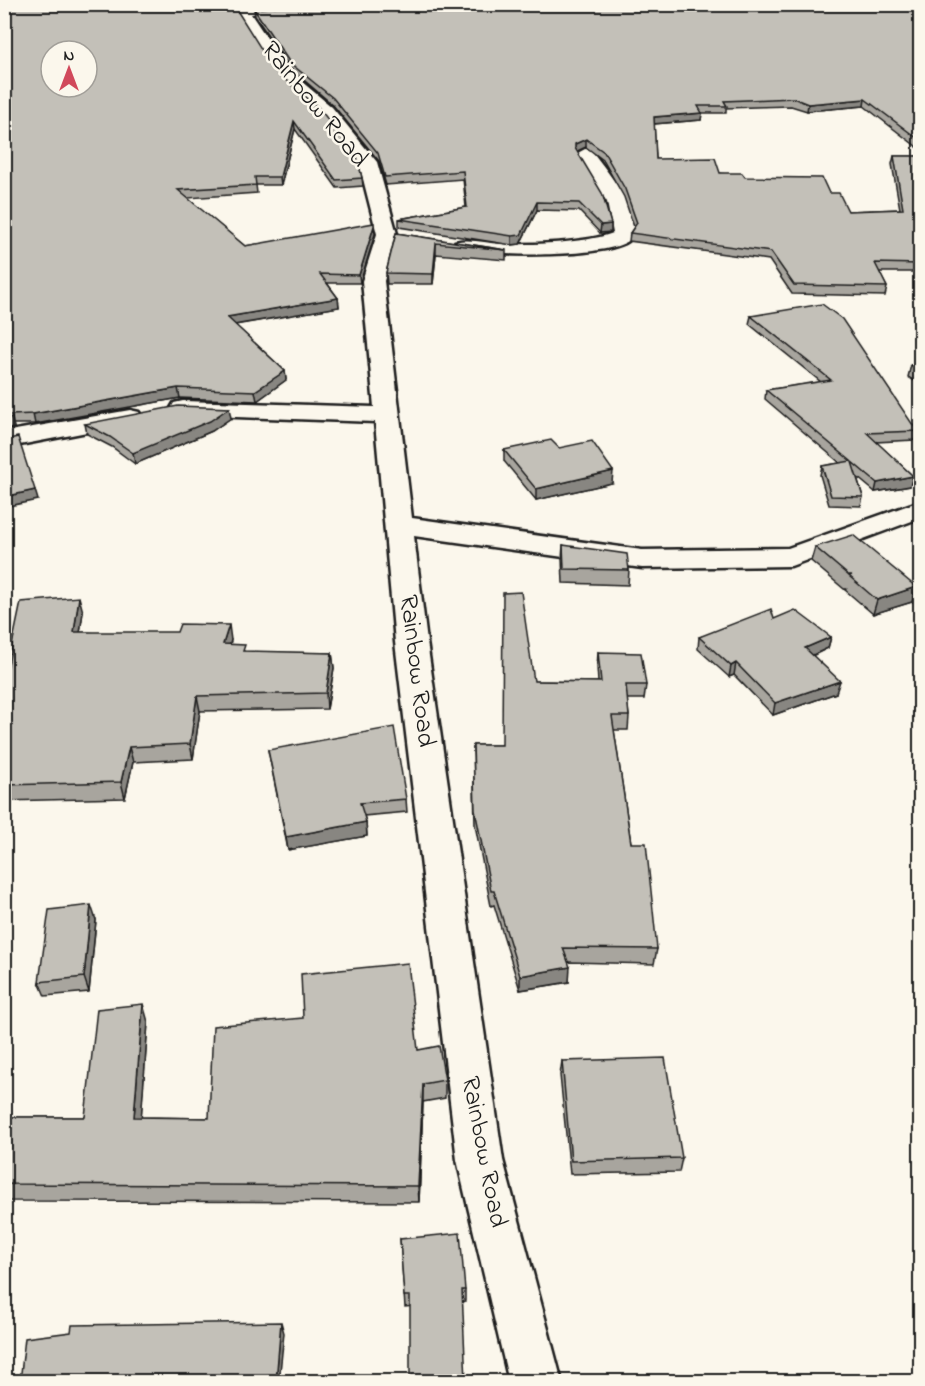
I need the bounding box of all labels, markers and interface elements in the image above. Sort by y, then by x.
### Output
street label: Rainbow Road [251,33,377,177]
north arrow [39,39,99,99]
text: N [64,44,75,68]
street label: Rainbow Road [388,593,444,750]
street label: Rainbow Road [450,1073,516,1231]

